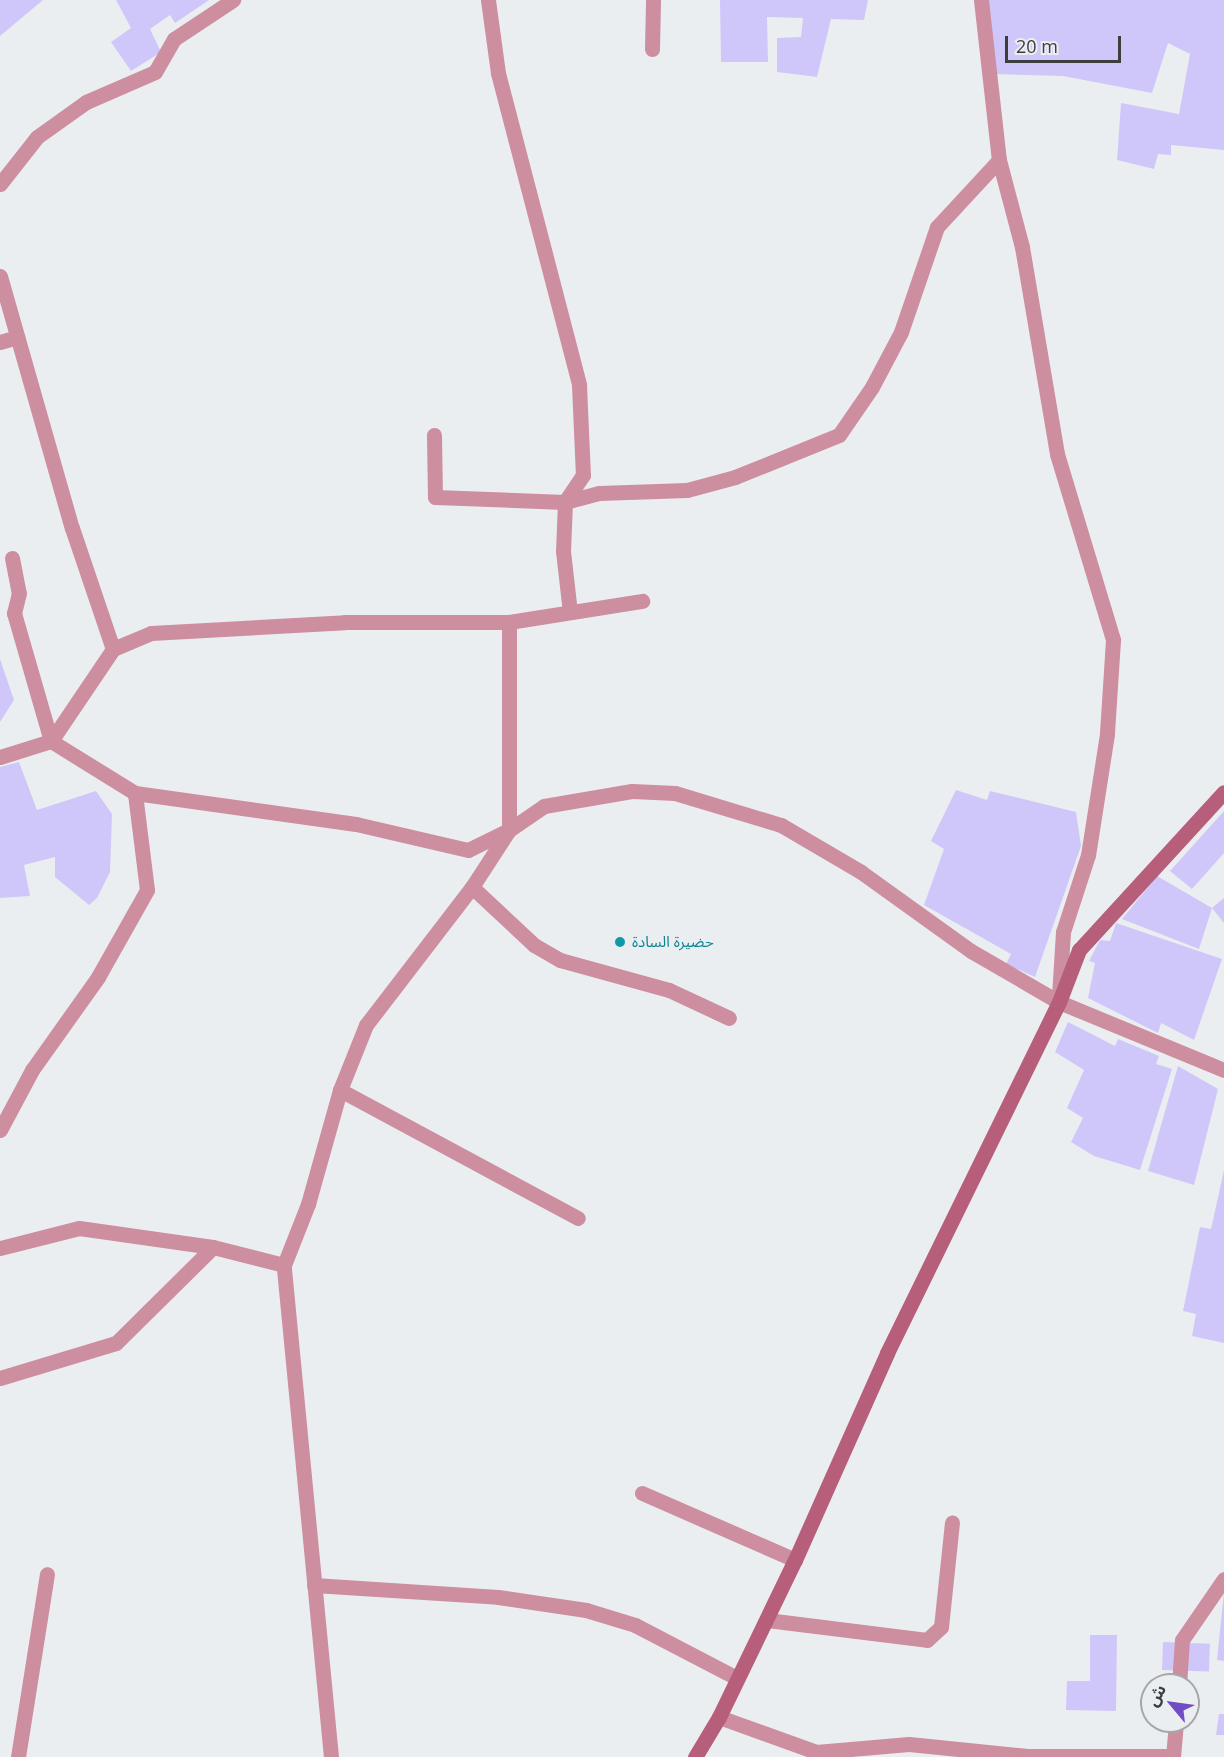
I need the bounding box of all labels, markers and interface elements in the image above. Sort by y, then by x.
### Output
scale bar [1008,24,1124,62]
text: 20 m [1016,34,1058,58]
place label: حضيرة السادة [632,933,714,951]
marker: حضيرة السادة [613,935,627,949]
north arrow [1140,1673,1200,1733]
text: ش [1141,1680,1171,1710]

